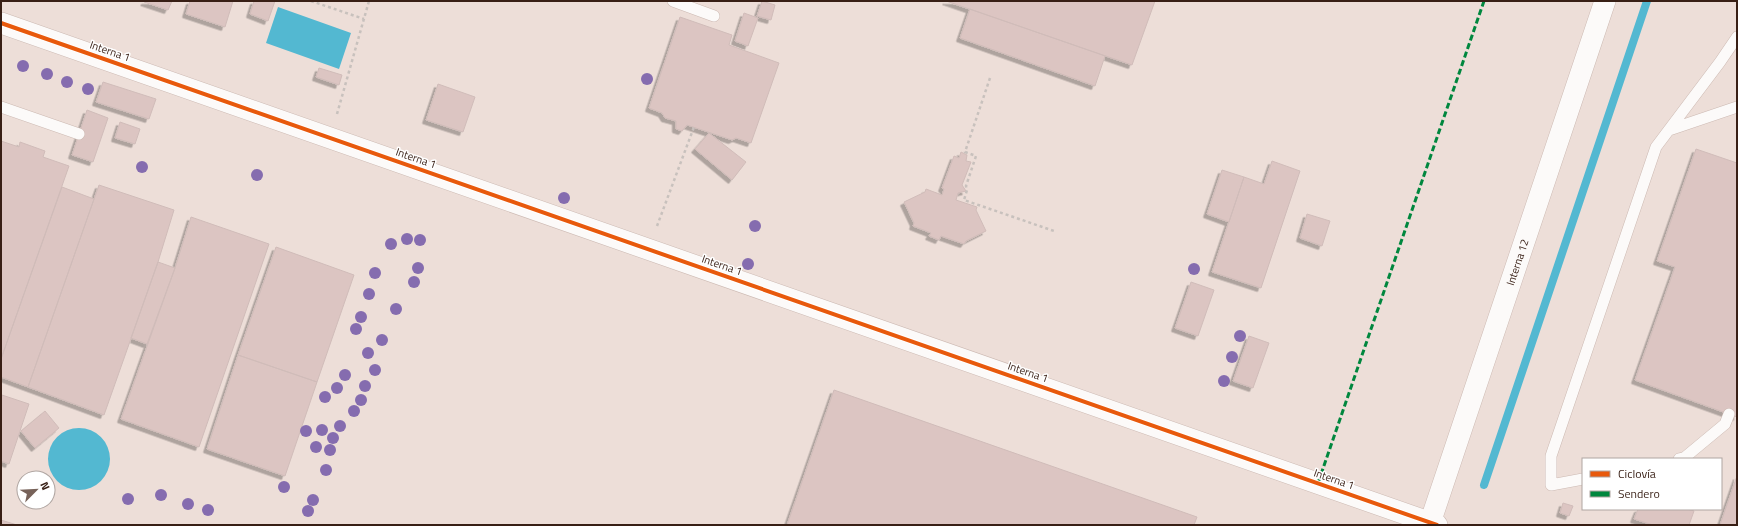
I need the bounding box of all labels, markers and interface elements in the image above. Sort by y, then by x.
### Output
street label: Interna 1 [88,37,132,65]
street label: Interna 1 [394,144,438,172]
street label: Interna 12 [1502,237,1533,288]
street label: Interna 1 [700,251,744,279]
street label: Interna 1 [1006,358,1050,386]
legend [1582,458,1722,510]
text: Ciclovía [1618,464,1656,483]
street label: Interna 1 [1312,465,1356,493]
north arrow [16,470,56,510]
text: N [36,479,54,493]
text: Sendero [1618,484,1660,503]

